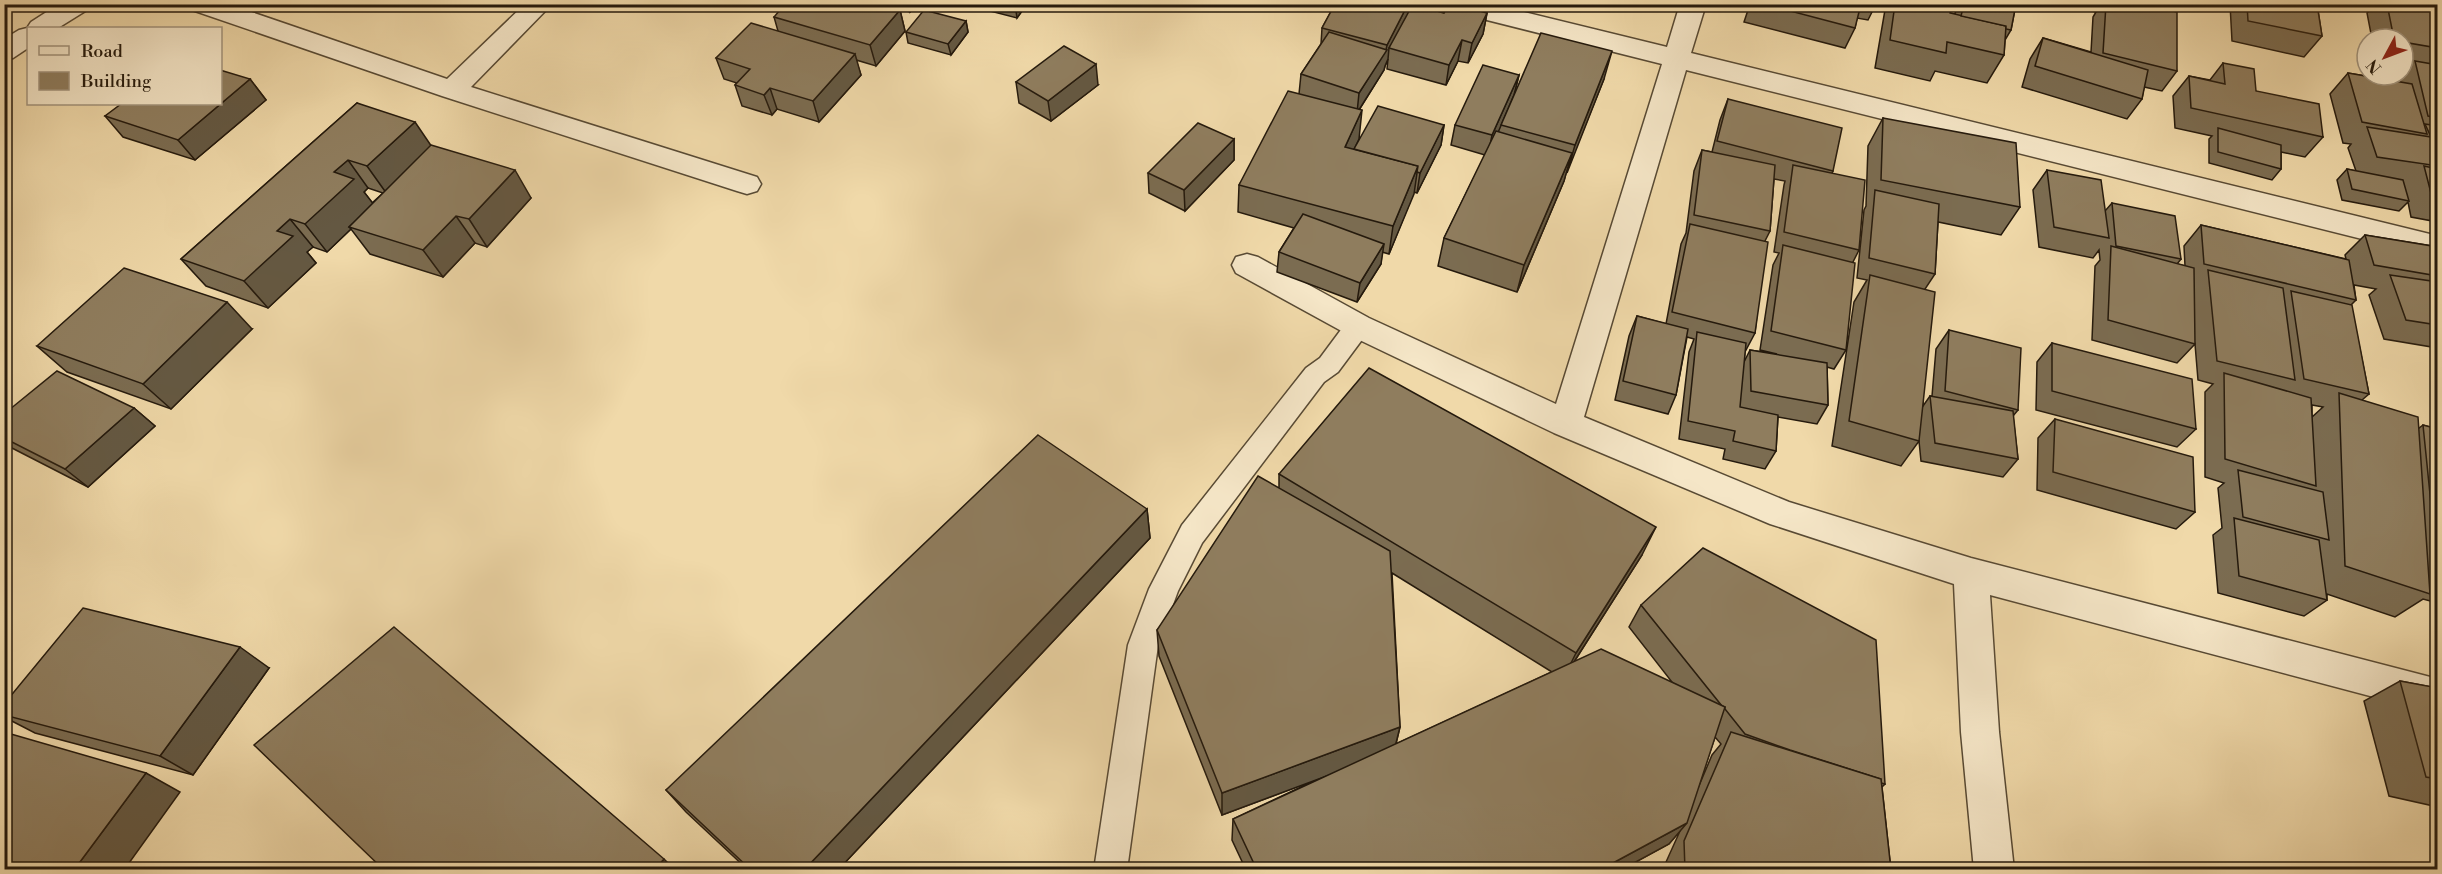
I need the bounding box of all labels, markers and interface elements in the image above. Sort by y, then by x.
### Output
legend [27,27,222,105]
north arrow [2355,27,2415,87]
text: Road [81,40,124,63]
text: N [2363,55,2386,78]
text: Building [80,70,152,93]

